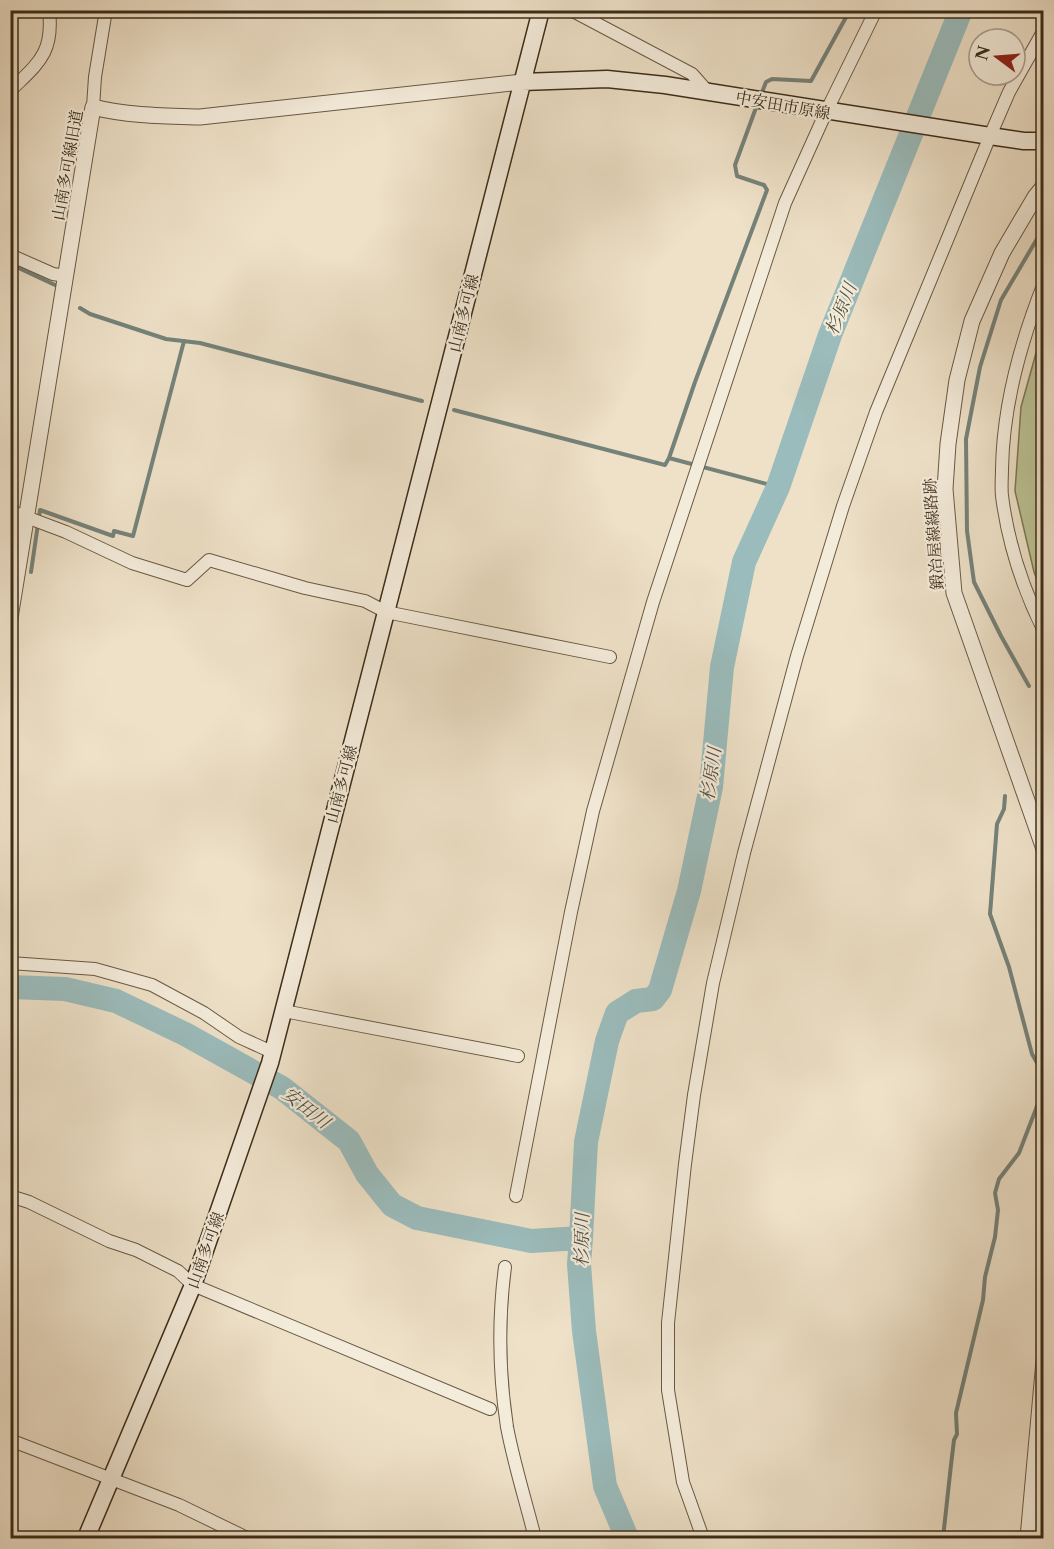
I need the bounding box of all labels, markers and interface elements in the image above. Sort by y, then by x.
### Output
north arrow [967,27,1027,87]
text: N [971,43,994,62]
street label: 中安田市原線 [734,87,832,123]
street label: 山南多可線旧道 [47,108,87,222]
street label: 山南多可線 [444,272,482,354]
water label: 杉原川 [821,278,862,338]
street label: 鍛冶屋線線路跡 [919,477,947,591]
street label: 山南多可線 [321,743,361,825]
water label: 杉原川 [696,744,726,802]
water label: 安田川 [278,1083,336,1135]
street label: 山南多可線 [182,1209,228,1291]
water label: 杉原川 [571,1211,594,1267]

